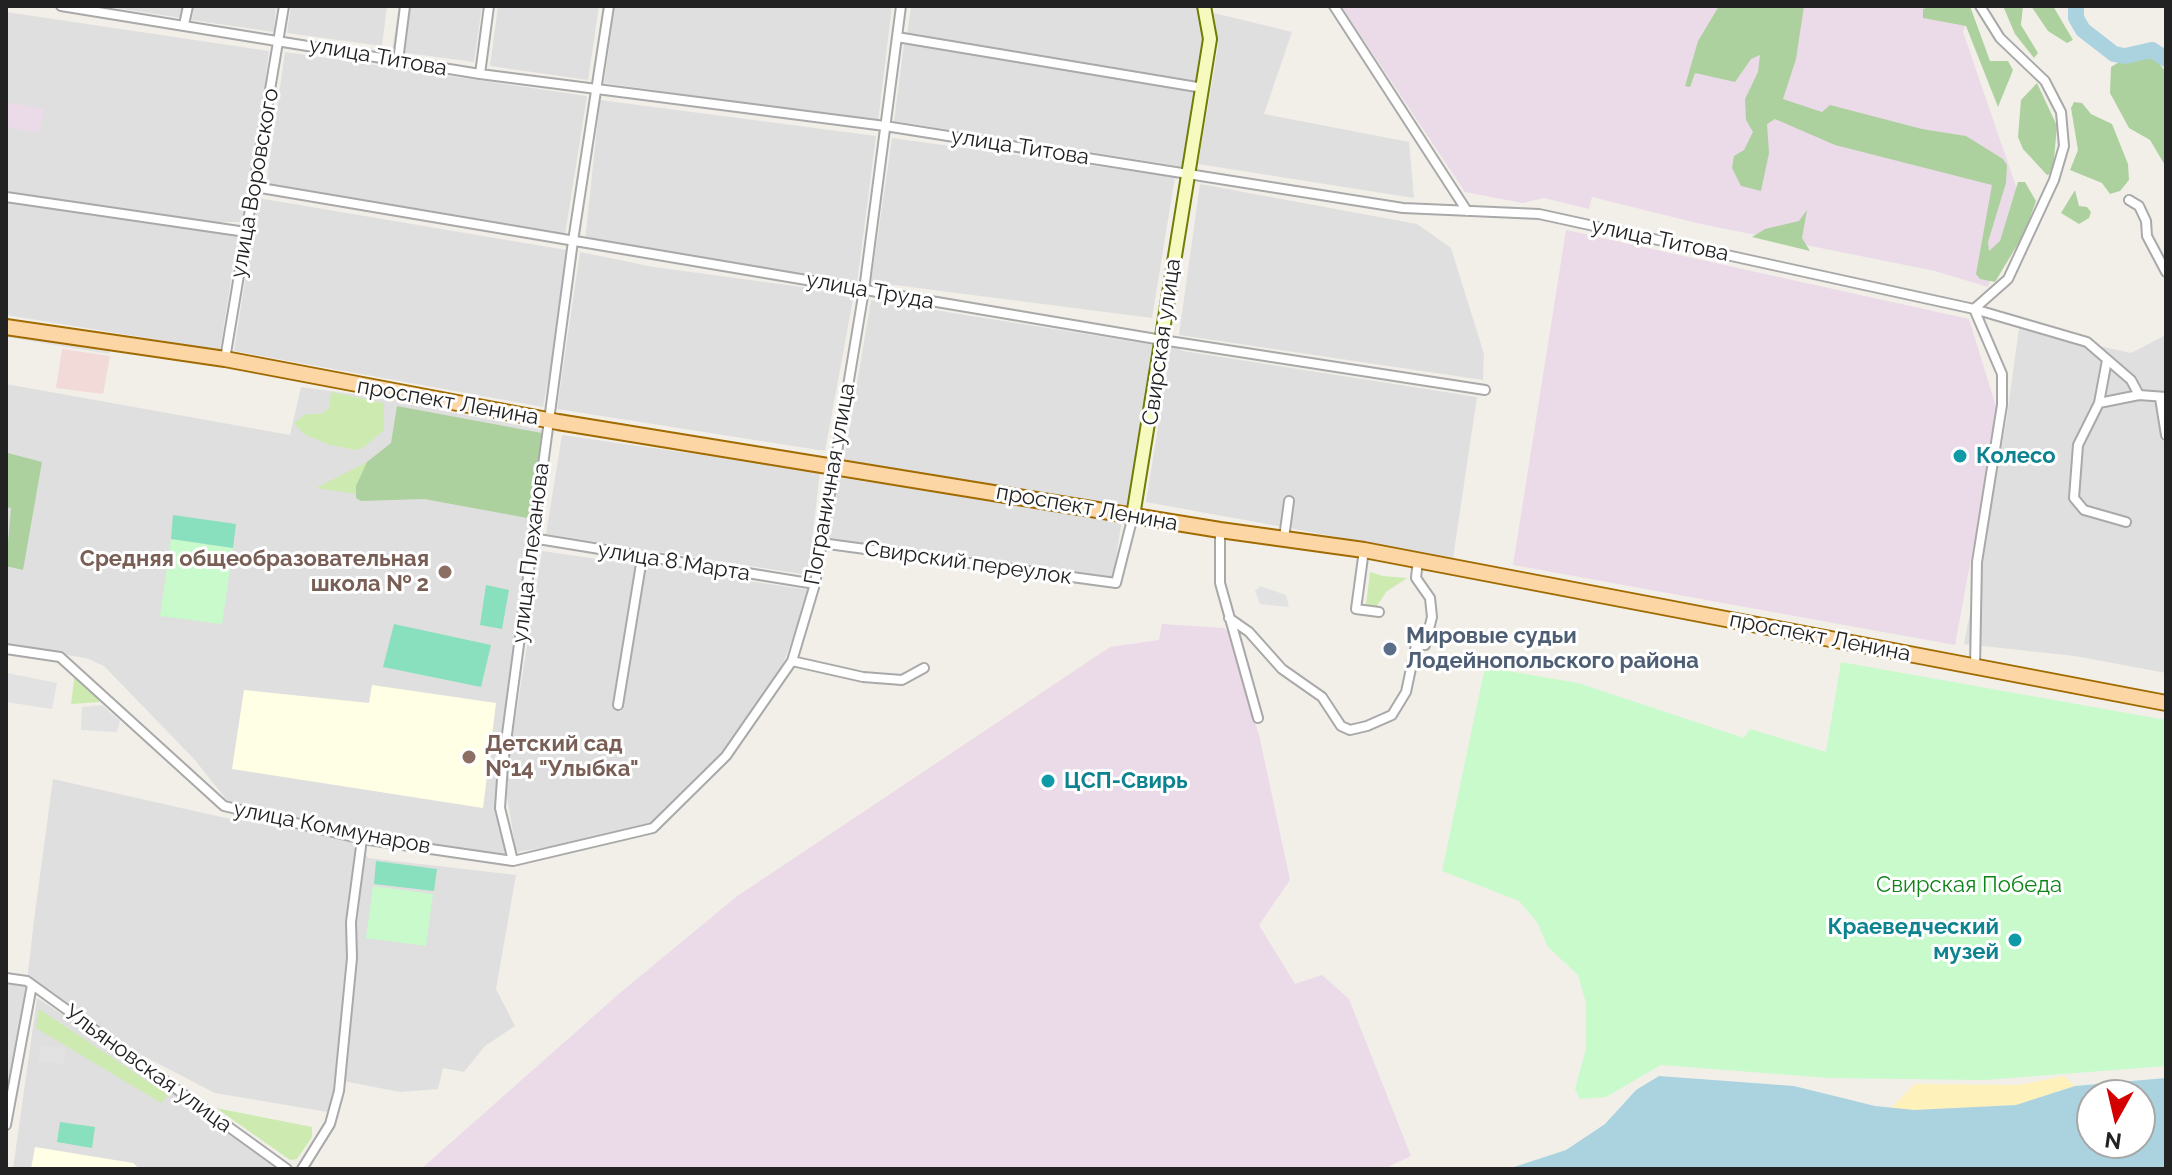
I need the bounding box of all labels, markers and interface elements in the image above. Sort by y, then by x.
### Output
street label: улица Титова [307,32,449,82]
street label: улица Воровского [225,86,285,280]
street label: улица Титова [949,123,1091,171]
street label: улица Титова [1589,213,1731,267]
street label: Свирская улица [1137,257,1187,427]
street label: улица Труда [804,267,936,315]
street label: проспект Ленина [355,373,541,431]
street label: Пограничная улица [799,381,861,587]
place label: Колесо [1976,443,2056,469]
marker: Колесо [1951,447,1969,465]
street label: улица Плеханова [507,461,555,645]
street label: проспект Ленина [994,479,1180,537]
street label: Свирский переулок [863,535,1073,591]
street label: улица 8 Марта [596,537,752,587]
place label: Средняя общеобразовательная школа № 2 [80,546,429,598]
marker: Средняя общеобразовательная школа № 2 [436,563,454,581]
street label: проспект Ленина [1727,607,1913,667]
place label: Мировые судьи Лодейнопольского района [1406,623,1699,674]
marker: Мировые судьи Лодейнопольского района [1381,640,1399,658]
place label: Детский сад №14 "Улыбка" [485,731,639,782]
marker: Детский сад №14 "Улыбка" [460,748,478,766]
place label: ЦСП-Свирь [1064,768,1188,794]
marker: ЦСП-Свирь [1039,772,1057,790]
street label: улица Коммунаров [231,796,433,860]
park label: Свирская Победа [1876,872,2062,898]
place label: Краеведческий музей [1827,914,1999,966]
marker: Краеведческий музей [2006,931,2024,949]
street label: Ульяновская улица [59,999,237,1139]
north arrow [2076,1079,2156,1159]
text: N [2103,1127,2123,1155]

